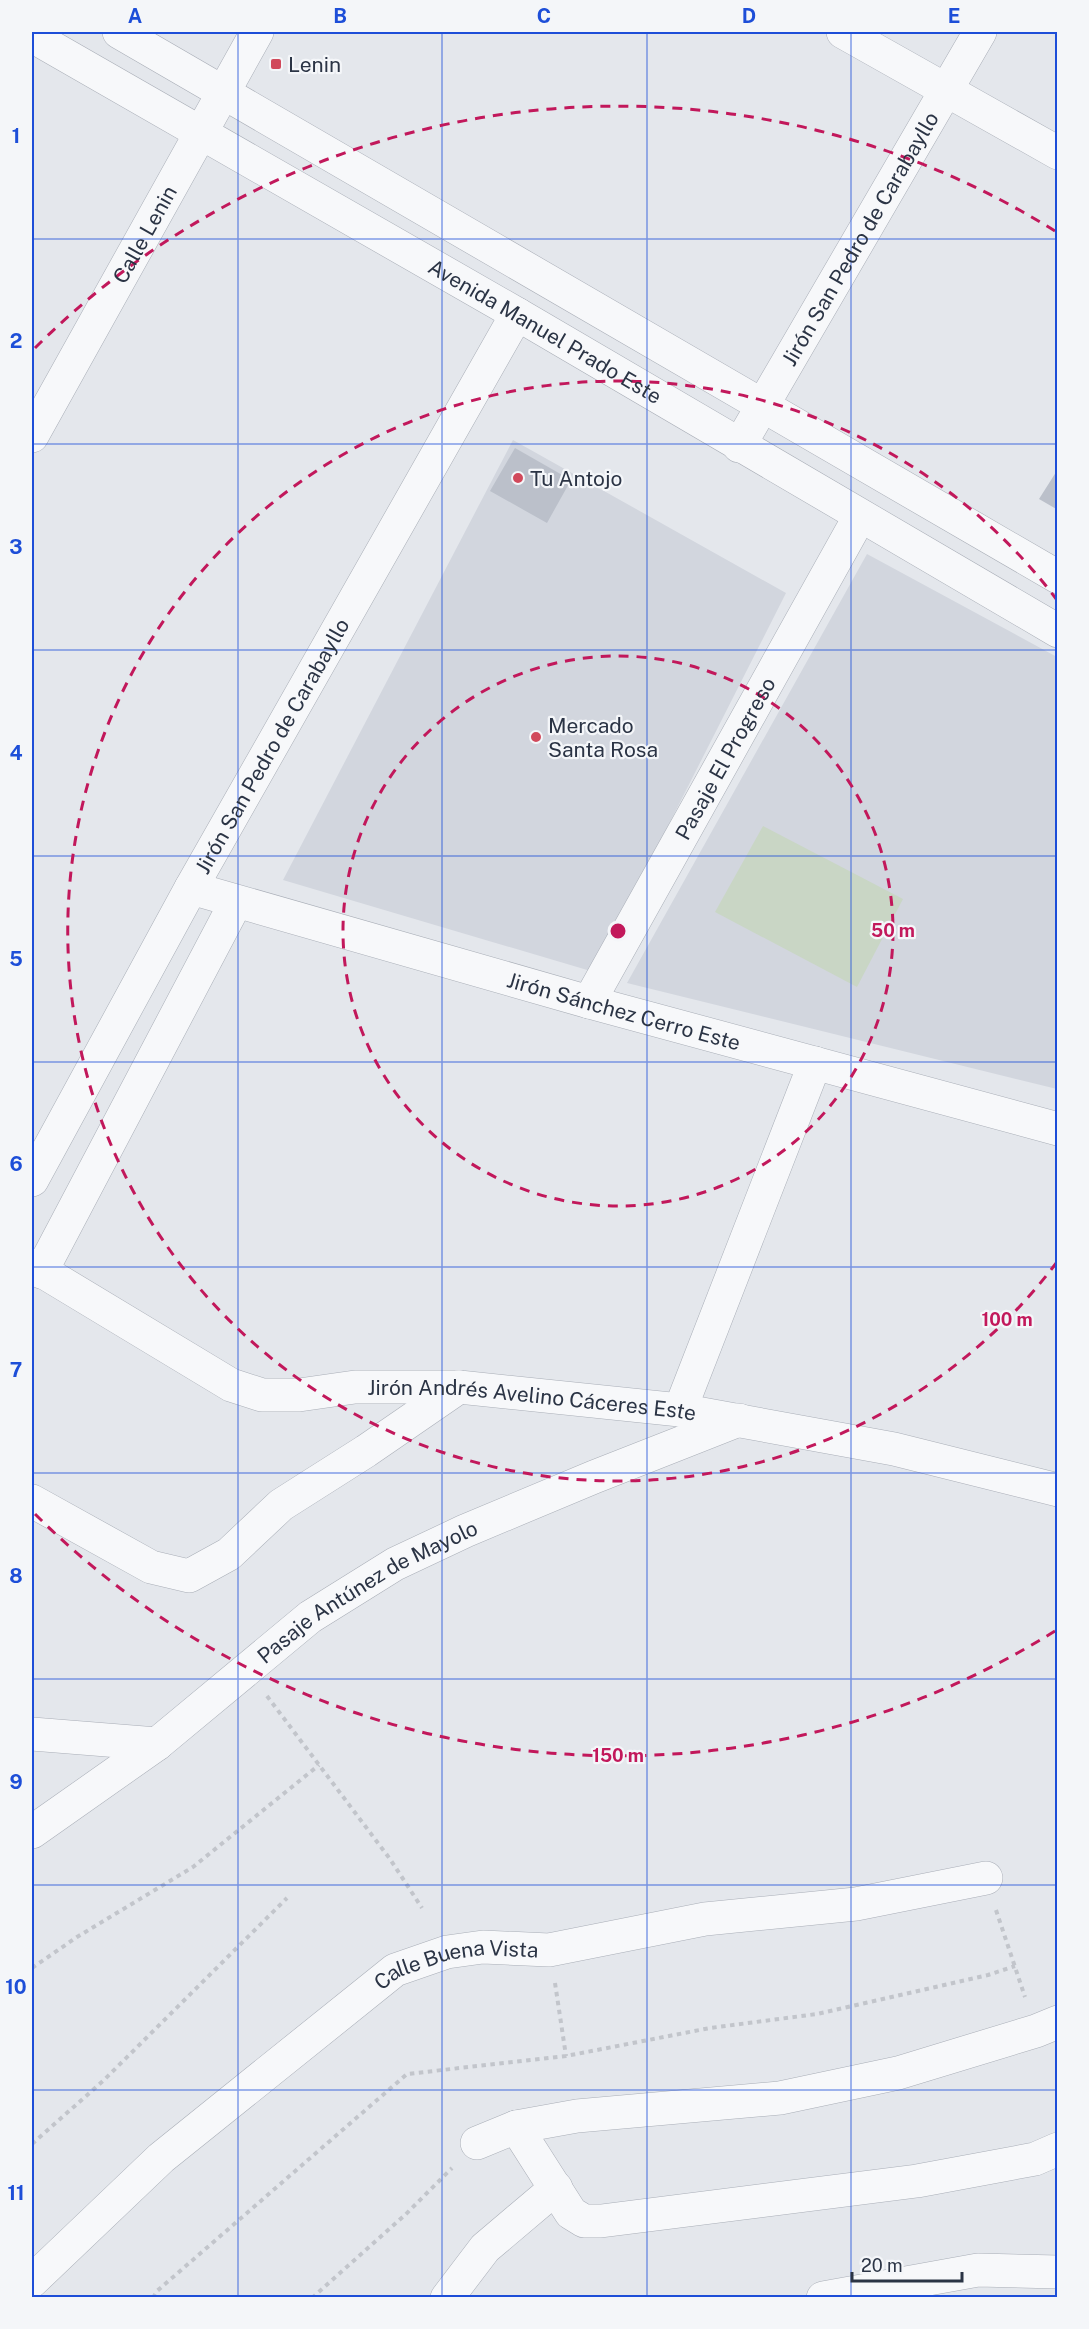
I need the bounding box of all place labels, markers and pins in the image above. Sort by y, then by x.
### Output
place label: Lenin [288,52,341,77]
marker: Lenin [269,57,283,71]
place label: Tu Antojo [530,466,622,491]
marker: Tu Antojo [511,471,525,485]
place label: Mercado Santa Rosa [548,713,658,762]
marker: Mercado Santa Rosa [529,730,543,744]
centre of rings [608,921,628,941]

